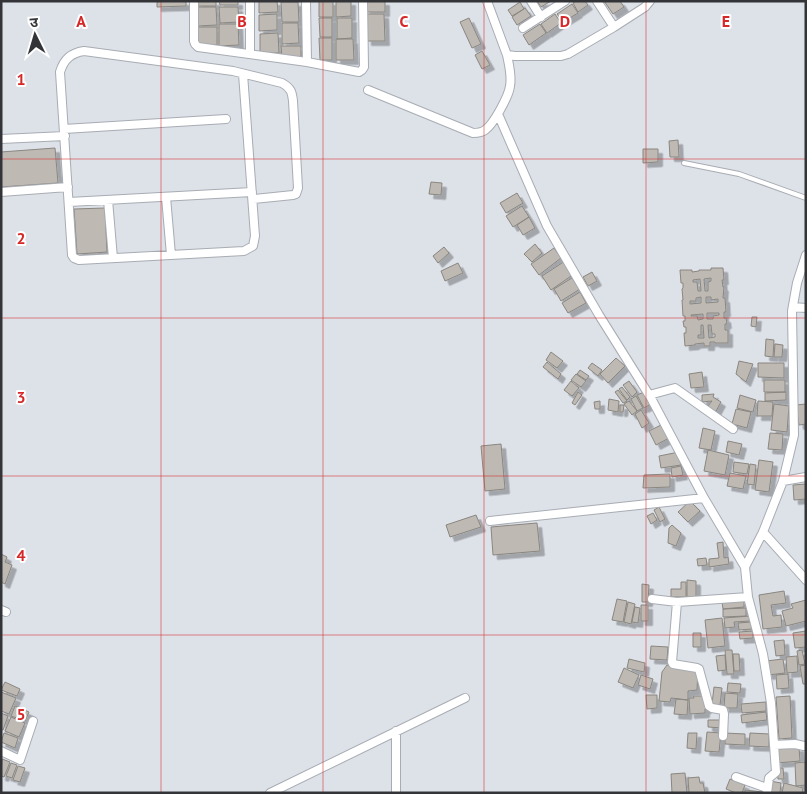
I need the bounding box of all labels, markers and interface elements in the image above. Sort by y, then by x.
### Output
north arrow [10,10,60,60]
text: A [76,11,86,31]
text: B [237,11,247,31]
text: C [400,11,409,31]
text: D [560,11,570,31]
text: E [722,11,730,31]
text: उ [29,13,40,31]
text: 1 [16,69,26,89]
text: 2 [16,228,26,248]
text: 3 [16,387,26,407]
text: 4 [16,545,26,565]
text: 5 [16,704,26,724]

